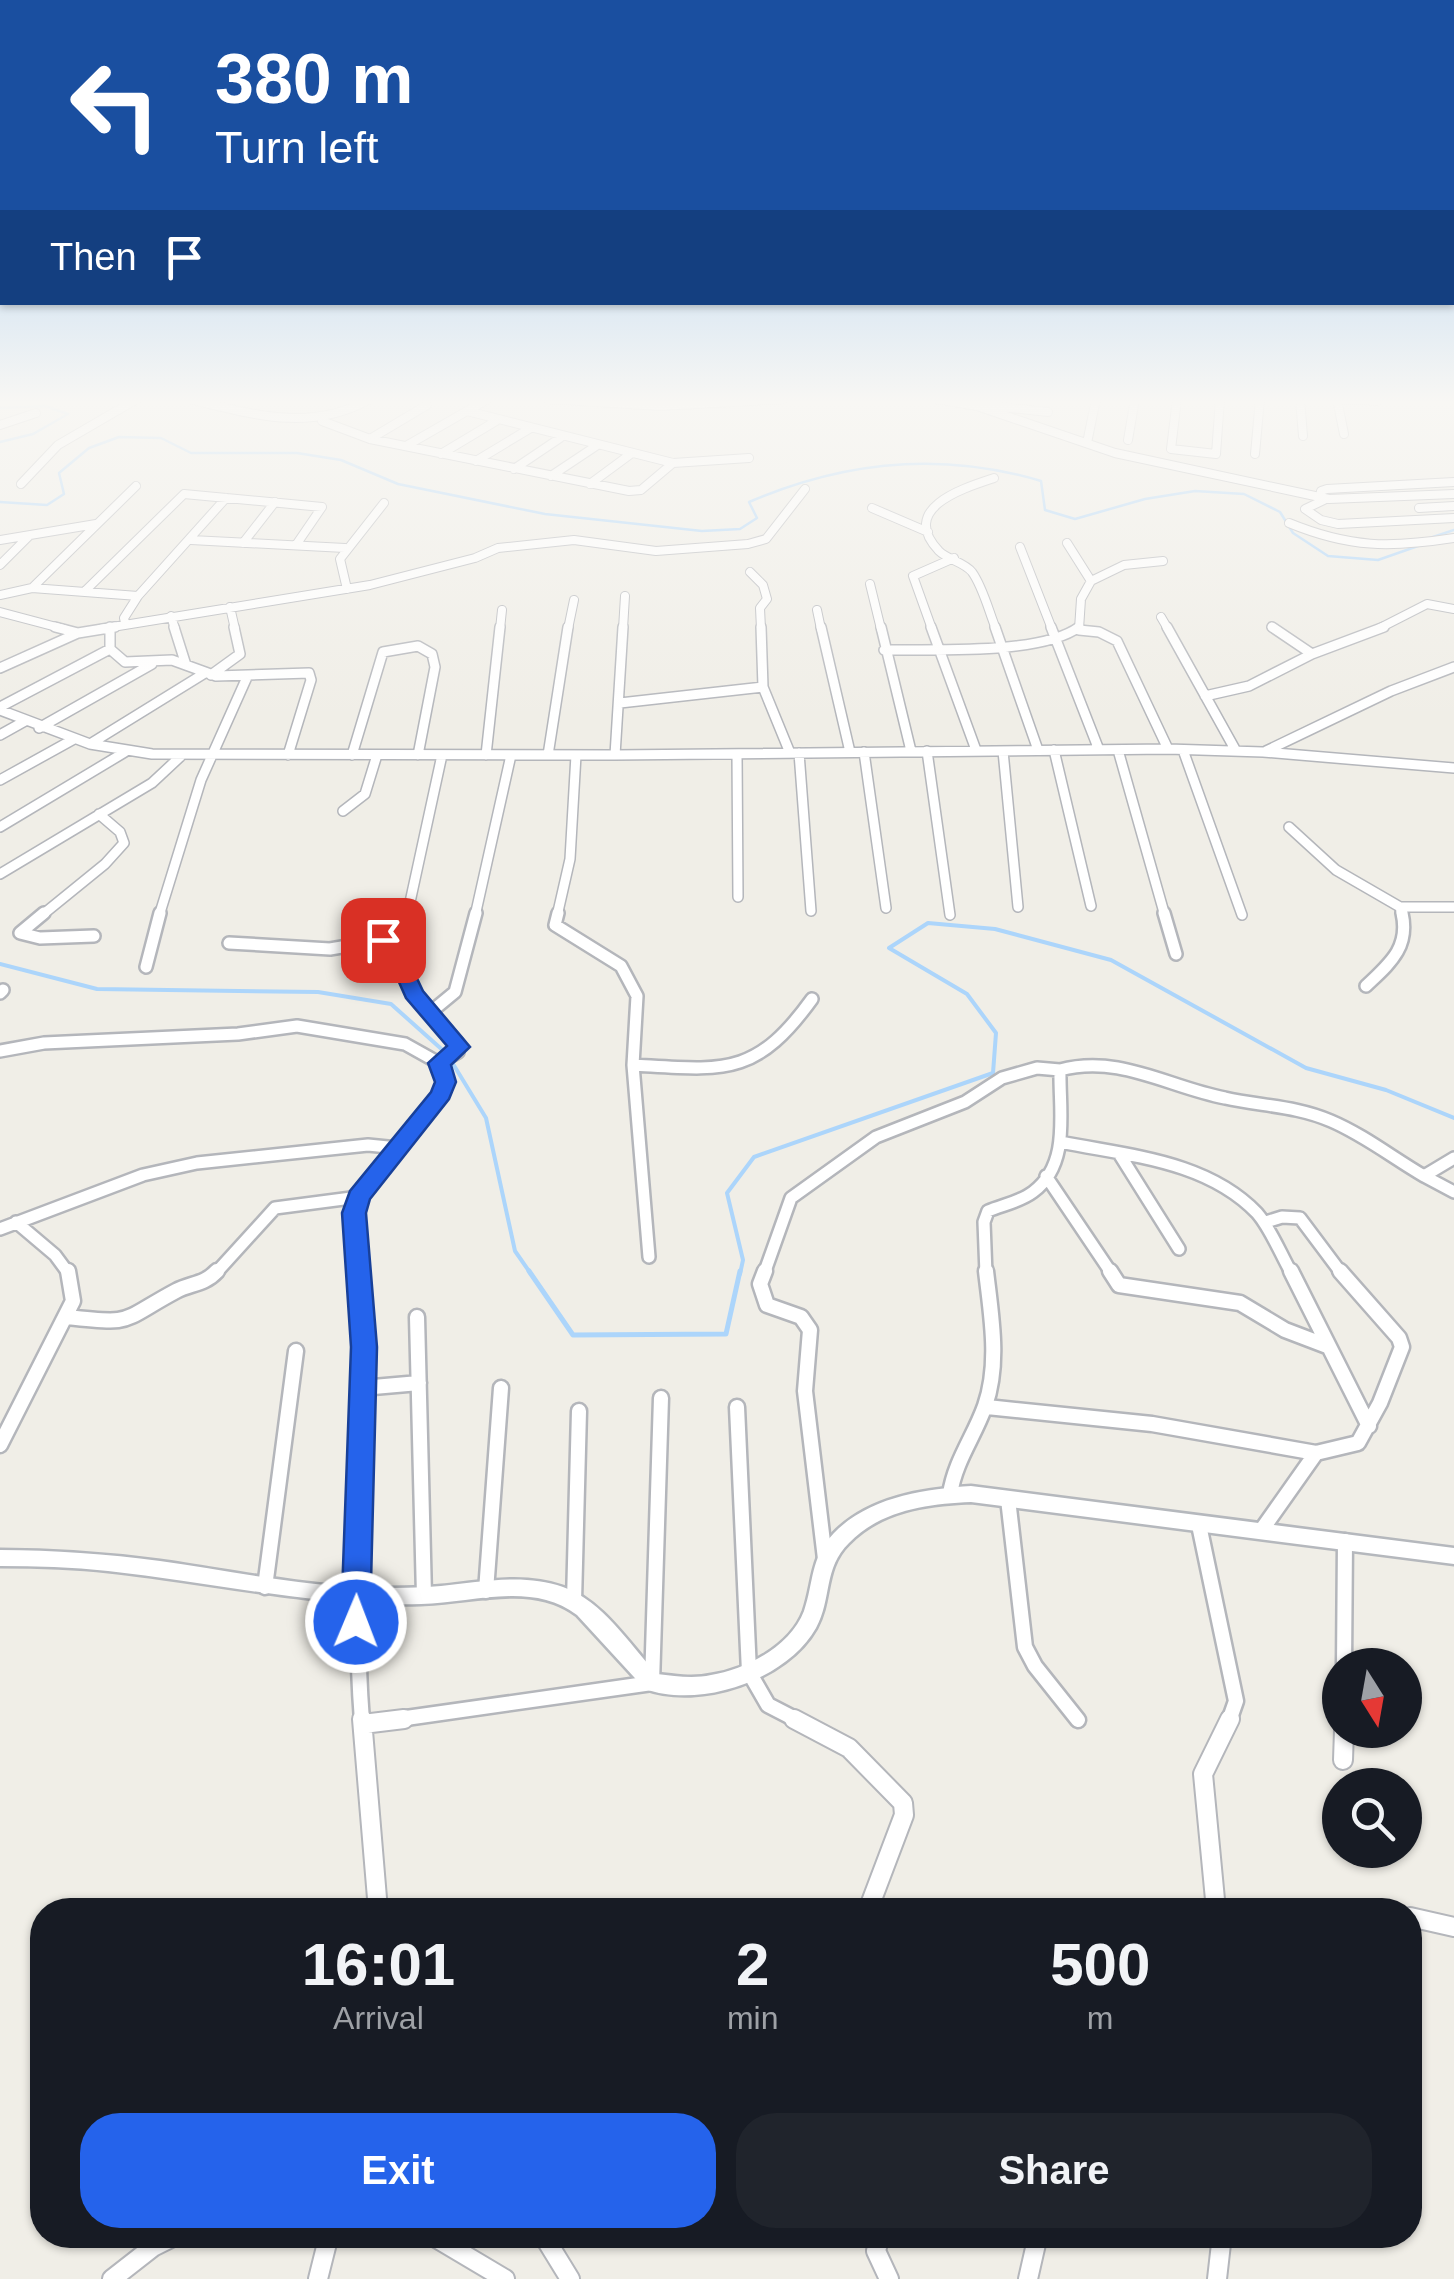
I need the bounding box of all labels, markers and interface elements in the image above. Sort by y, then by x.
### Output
icon: left [50,40,180,170]
text: 380 m [215,40,413,118]
text: Turn left [215,122,378,173]
icon: arrive [157,230,212,285]
text: Then [50,236,137,278]
pin [341,898,426,983]
icon: arrive [356,913,411,968]
position arrow [304,1570,408,1674]
north arrow [1322,1648,1422,1748]
map controls [1322,1648,1422,1868]
button: search [1322,1768,1422,1868]
text: 16:01 [302,1931,455,1998]
text: 2 [736,1931,769,1998]
text: 500 [1050,1931,1150,1998]
text: Arrival [333,2000,424,2036]
text: min [727,2000,778,2036]
text: m [1087,2000,1114,2036]
button: Exit [80,2113,716,2228]
button: Share [736,2113,1372,2228]

